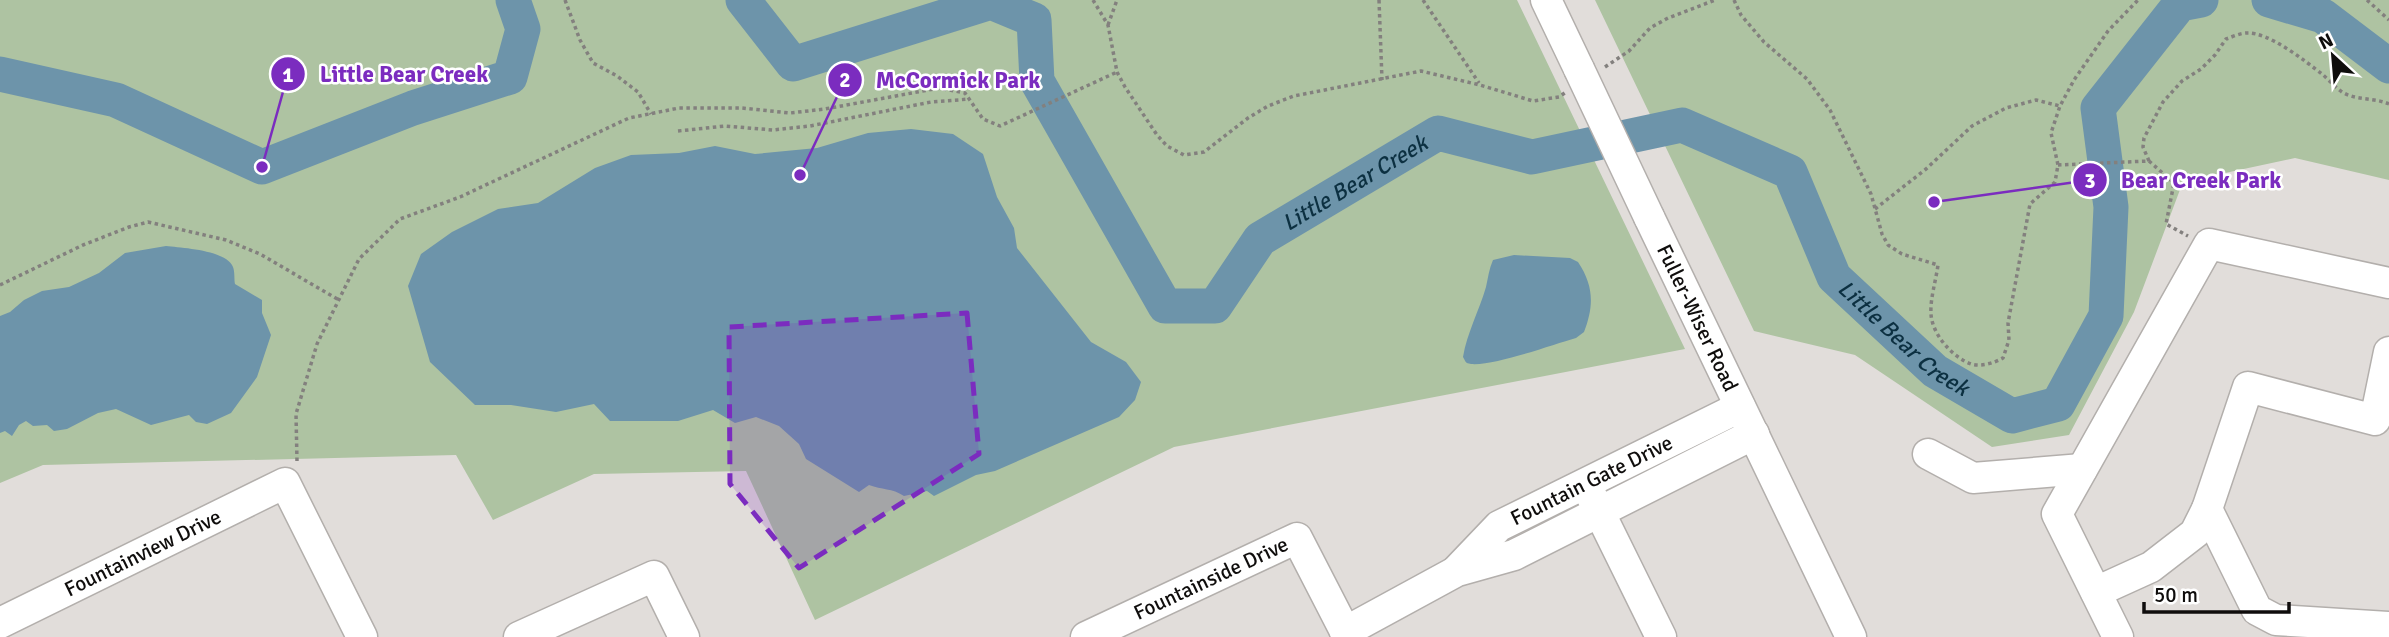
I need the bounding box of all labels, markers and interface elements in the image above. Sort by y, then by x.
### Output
north arrow [2298,21,2368,91]
text: N [2315,28,2337,55]
callout: Little Bear Creek [270,52,502,96]
callout: McCormick Park [827,58,1055,102]
text: Little Bear Creek [320,60,488,89]
text: 1 [282,62,294,88]
text: McCormick Park [876,66,1040,95]
text: 2 [839,67,851,93]
water label: Little Bear Creek [1277,127,1435,237]
callout: Bear Creek Park [2072,158,2296,202]
text: Bear Creek Park [2121,166,2281,195]
text: 3 [2084,168,2096,194]
street label: Fuller-Wiser Road [1651,240,1744,396]
water label: Little Bear Creek [1832,274,1976,403]
street label: Fountain Gate Drive [1506,429,1677,531]
street label: Fountainview Drive [60,503,225,602]
street label: Fountainside Drive [1130,531,1292,626]
scale bar [2144,570,2289,614]
text: 50 m [2154,582,2198,608]

